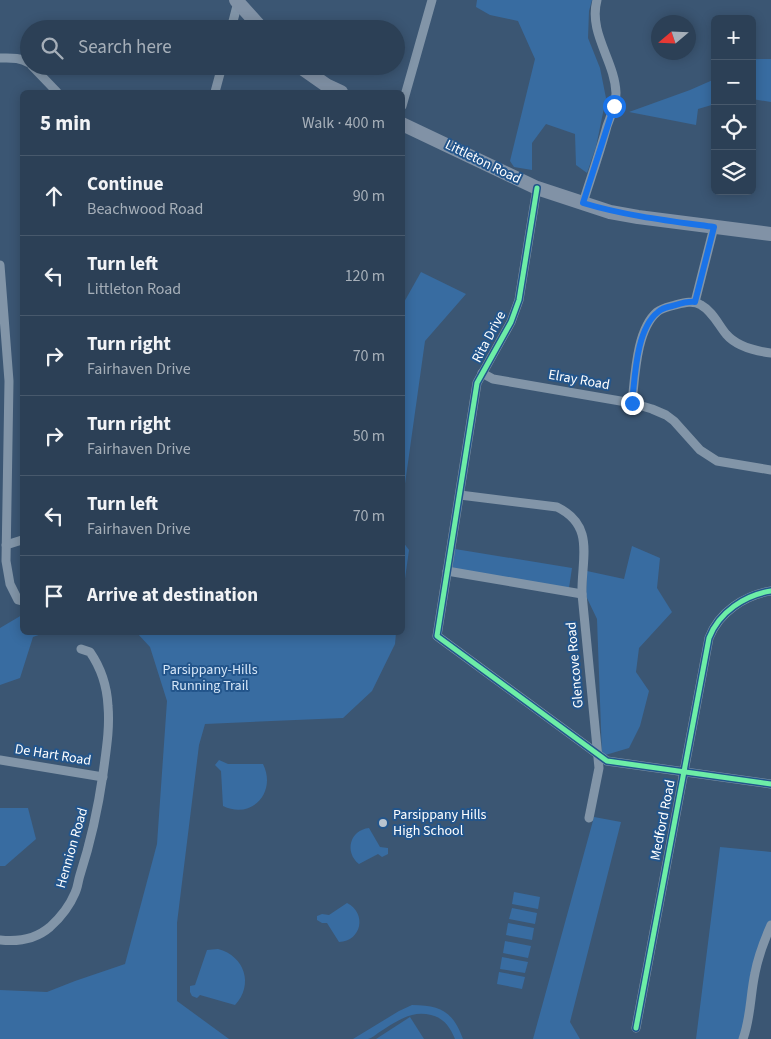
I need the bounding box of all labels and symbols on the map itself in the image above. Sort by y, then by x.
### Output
north arrow [651,15,696,60]
route start [603,95,626,118]
street label: Littleton Road [442,135,524,189]
street label: Rita Drive [467,308,511,366]
street label: Elray Road [547,365,611,395]
route end [621,392,644,415]
street label: Glencove Road [561,621,589,709]
park label: Parsippany-Hills Running Trail [162,660,258,696]
street label: De Hart Road [13,739,93,771]
street label: Medford Road [645,778,681,862]
street label: Hennion Road [51,805,93,891]
place label: Parsippany Hills High School [393,805,487,841]
marker: Parsippany Hills High School [377,817,389,829]

